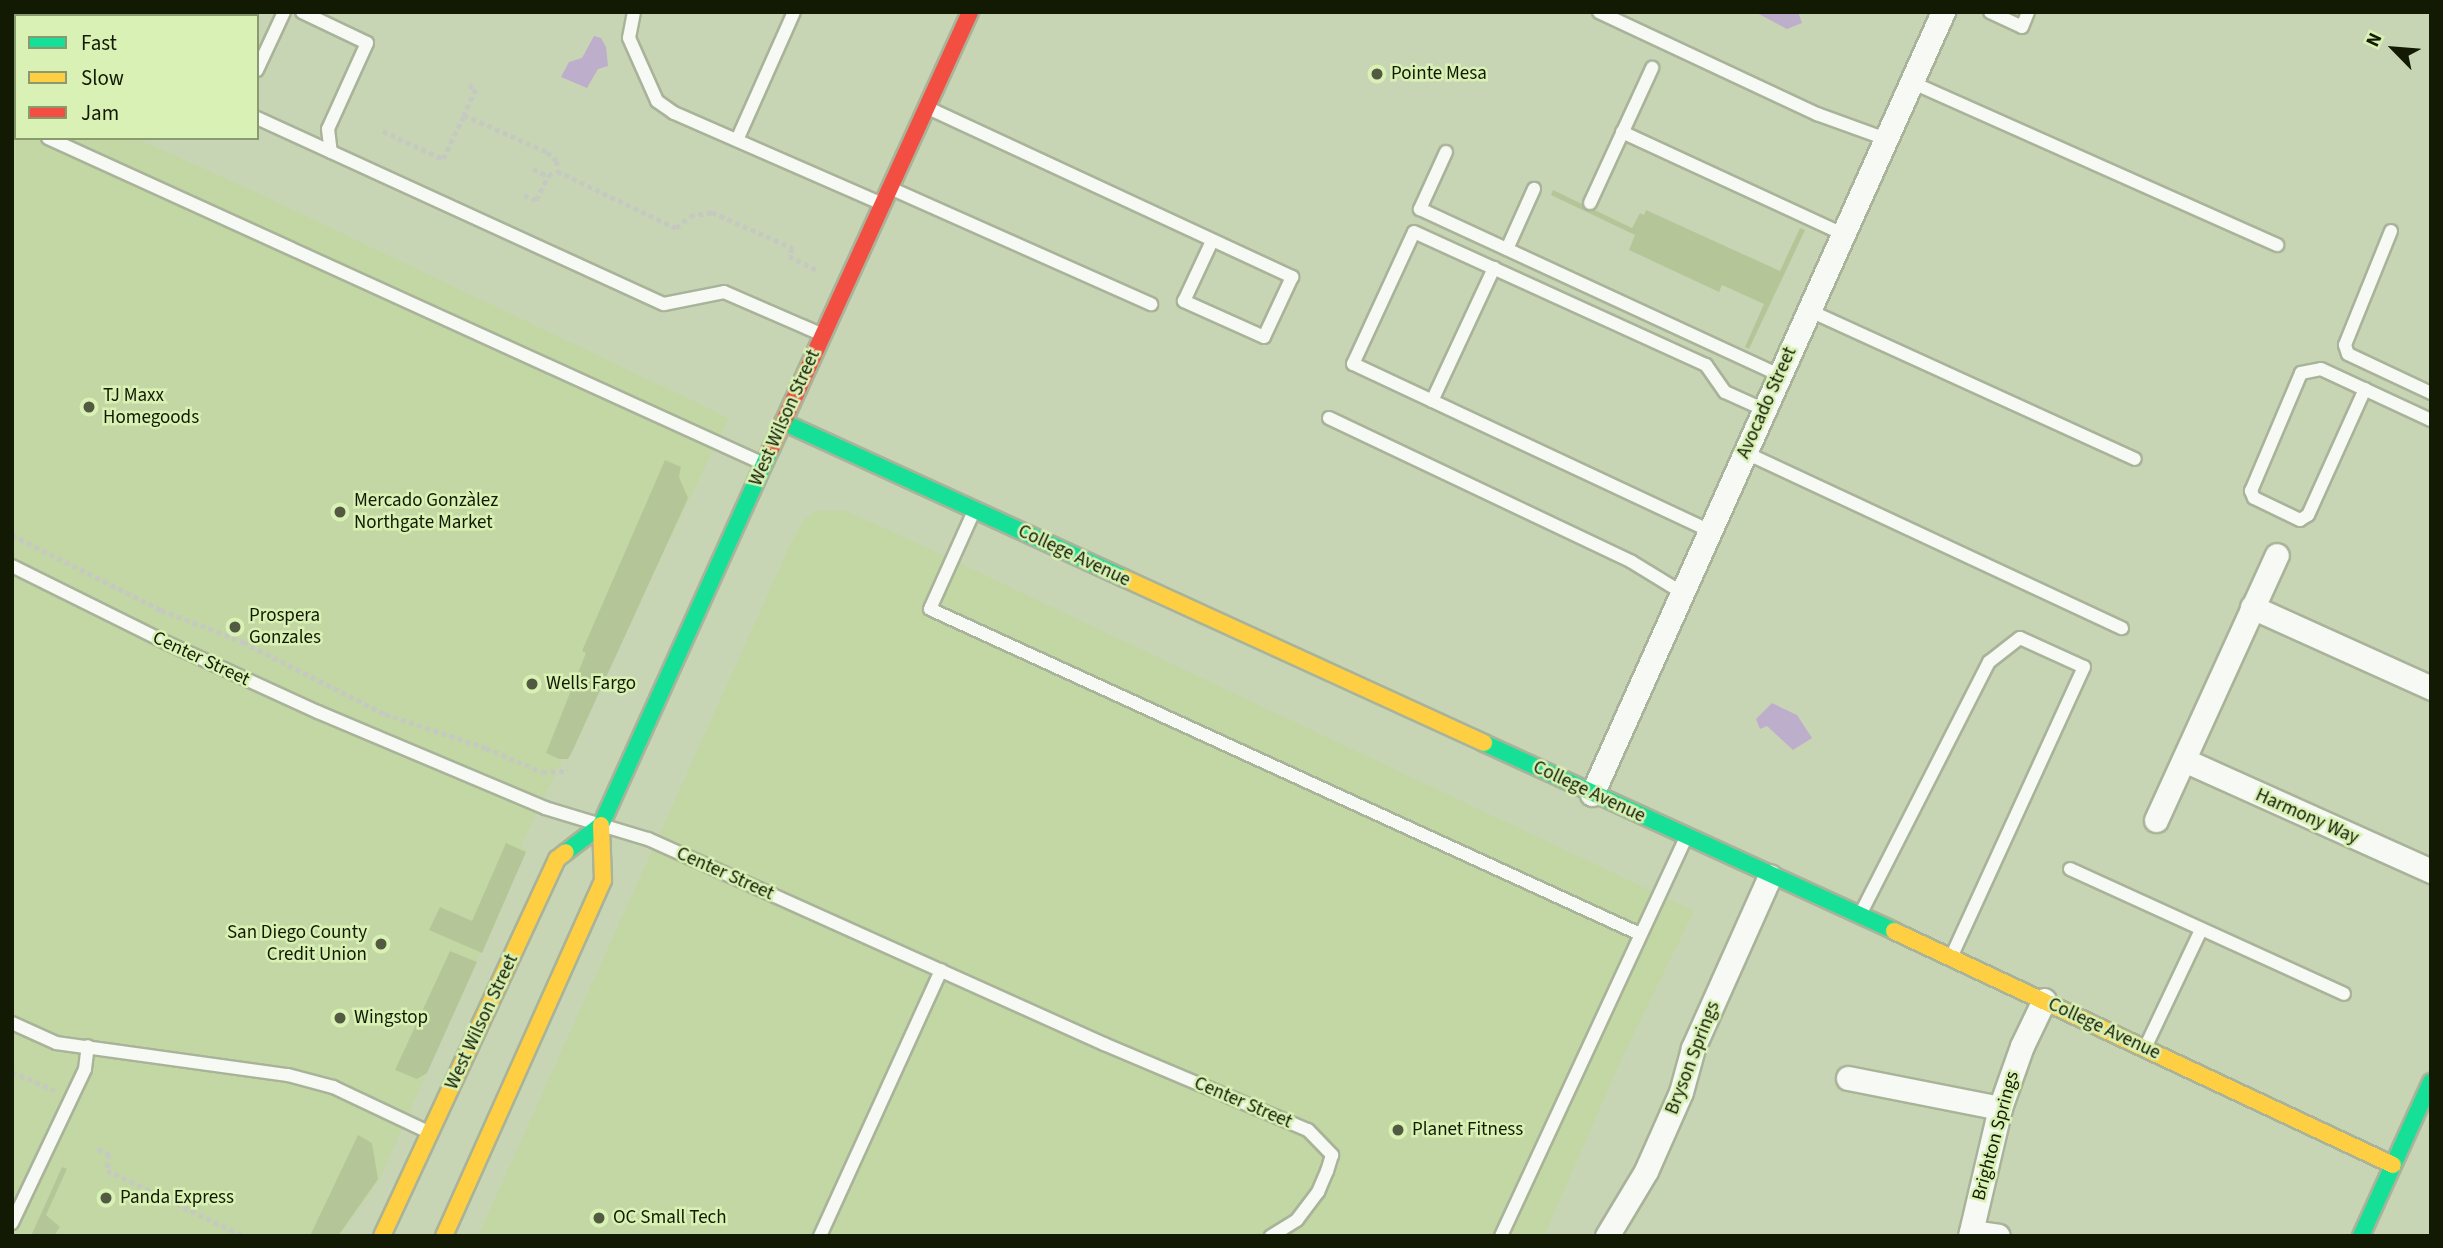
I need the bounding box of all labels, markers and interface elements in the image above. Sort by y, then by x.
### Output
legend [14,14,259,140]
north arrow [2359,14,2429,84]
text: Fast [81,28,117,58]
text: N [2360,28,2389,51]
text: Slow [81,63,124,93]
place label: Pointe Mesa [1391,63,1487,85]
marker: Pointe Mesa [1369,66,1385,82]
text: Jam [81,98,119,128]
street label: Avocado Street [1732,344,1802,462]
street label: West Wilson Street [745,346,825,490]
place label: TJ Maxx Homegoods [103,385,199,429]
marker: TJ Maxx Homegoods [81,399,97,415]
place label: Mercado Gonzàlez Northgate Market [354,490,498,534]
marker: Mercado Gonzàlez Northgate Market [332,504,348,520]
street label: College Avenue [1014,520,1134,592]
place label: Prospera Gonzales [249,605,321,649]
marker: Prospera Gonzales [227,619,243,635]
street label: Center Street [149,627,253,691]
place label: Wells Fargo [546,673,636,695]
marker: Wells Fargo [524,676,540,692]
street label: College Avenue [1529,756,1649,828]
street label: Harmony Way [2252,784,2362,850]
street label: Center Street [673,842,777,906]
place label: San Diego County Credit Union [227,922,367,966]
marker: San Diego County Credit Union [373,936,389,952]
street label: West Wilson Street [441,951,523,1093]
street label: College Avenue [2044,993,2164,1065]
street label: Bryson Springs [1661,998,1725,1118]
place label: Wingstop [354,1007,428,1029]
marker: Wingstop [332,1010,348,1026]
street label: Brighton Springs [1968,1069,2024,1203]
street label: Center Street [1191,1072,1295,1134]
place label: Planet Fitness [1412,1119,1523,1141]
marker: Planet Fitness [1390,1122,1406,1138]
place label: Panda Express [120,1187,234,1209]
marker: Panda Express [98,1190,114,1206]
place label: OC Small Tech [613,1207,727,1229]
marker: OC Small Tech [591,1210,607,1226]

